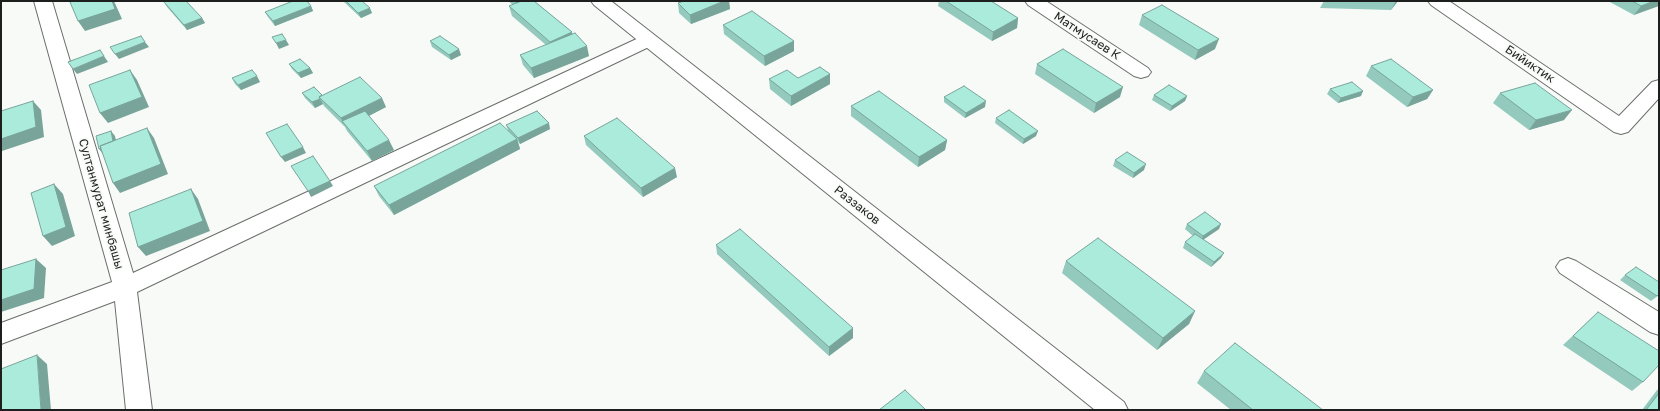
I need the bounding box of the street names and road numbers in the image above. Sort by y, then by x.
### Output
street label: Матмусаев К [1051,9,1123,63]
street label: Бийиктик [1502,42,1558,86]
street label: Султанмурат минбашы [75,137,127,271]
street label: Раззаков [831,183,883,227]

